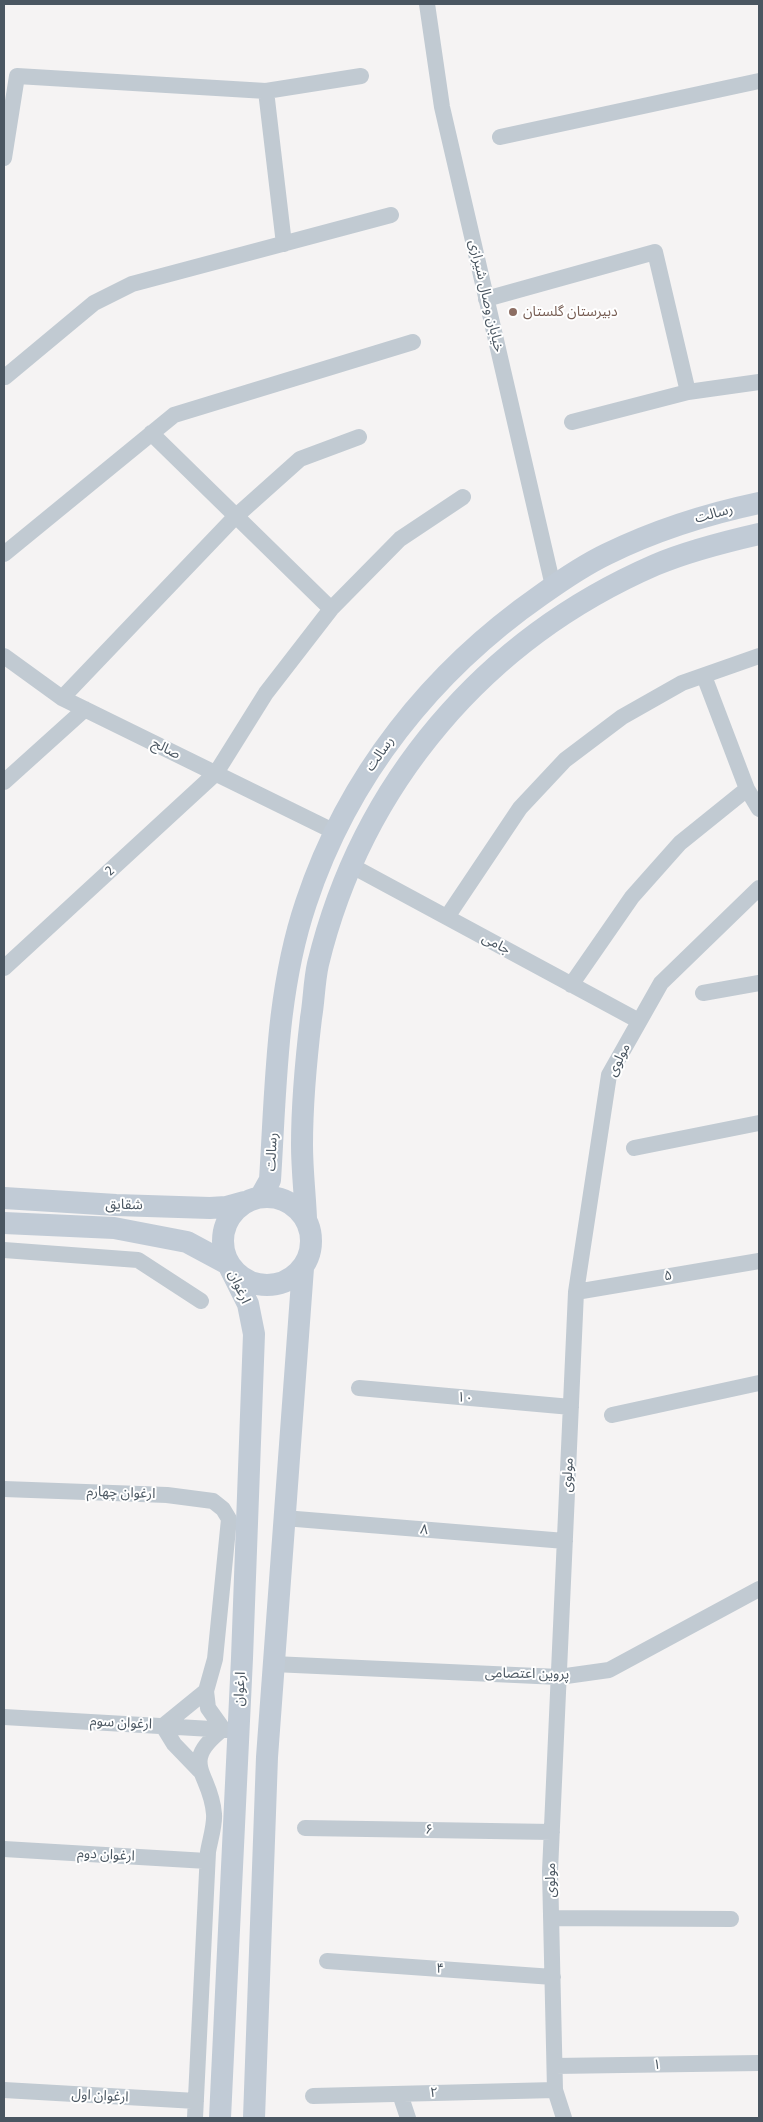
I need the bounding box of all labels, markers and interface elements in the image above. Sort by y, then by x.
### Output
street label: خیابان وصال شیرازی [465,238,507,354]
place label: دبیرستان گلستان [523,304,618,320]
marker: دبیرستان گلستان [507,306,519,318]
street label: رسالت [693,501,735,527]
street label: رسالت [362,733,398,775]
street label: صالح [149,735,183,763]
street label: 2 [102,863,118,879]
street label: جامی [479,930,513,958]
street label: مولوی [604,1041,634,1079]
street label: رسالت [263,1132,281,1172]
street label: شقایق [105,1196,143,1214]
street label: ۵ [663,1267,673,1285]
street label: ارغوان [224,1268,254,1306]
street label: ۱۰ [456,1389,474,1407]
street label: مولوی [559,1457,577,1493]
street label: ارغوان چهارم [86,1483,156,1503]
street label: ۸ [419,1521,429,1539]
street label: پروین اعتصامی [485,1665,569,1683]
street label: ارغوان [231,1671,249,1707]
street label: ارغوان سوم [89,1713,153,1733]
street label: ۶ [425,1822,433,1838]
street label: ارغوان دوم [77,1845,135,1865]
street label: مولوی [543,1863,559,1897]
street label: ۴ [435,1960,445,1978]
street label: ۱ [653,2057,661,2073]
street label: ۲ [430,2085,438,2101]
street label: ارغوان اول [71,2086,129,2106]

